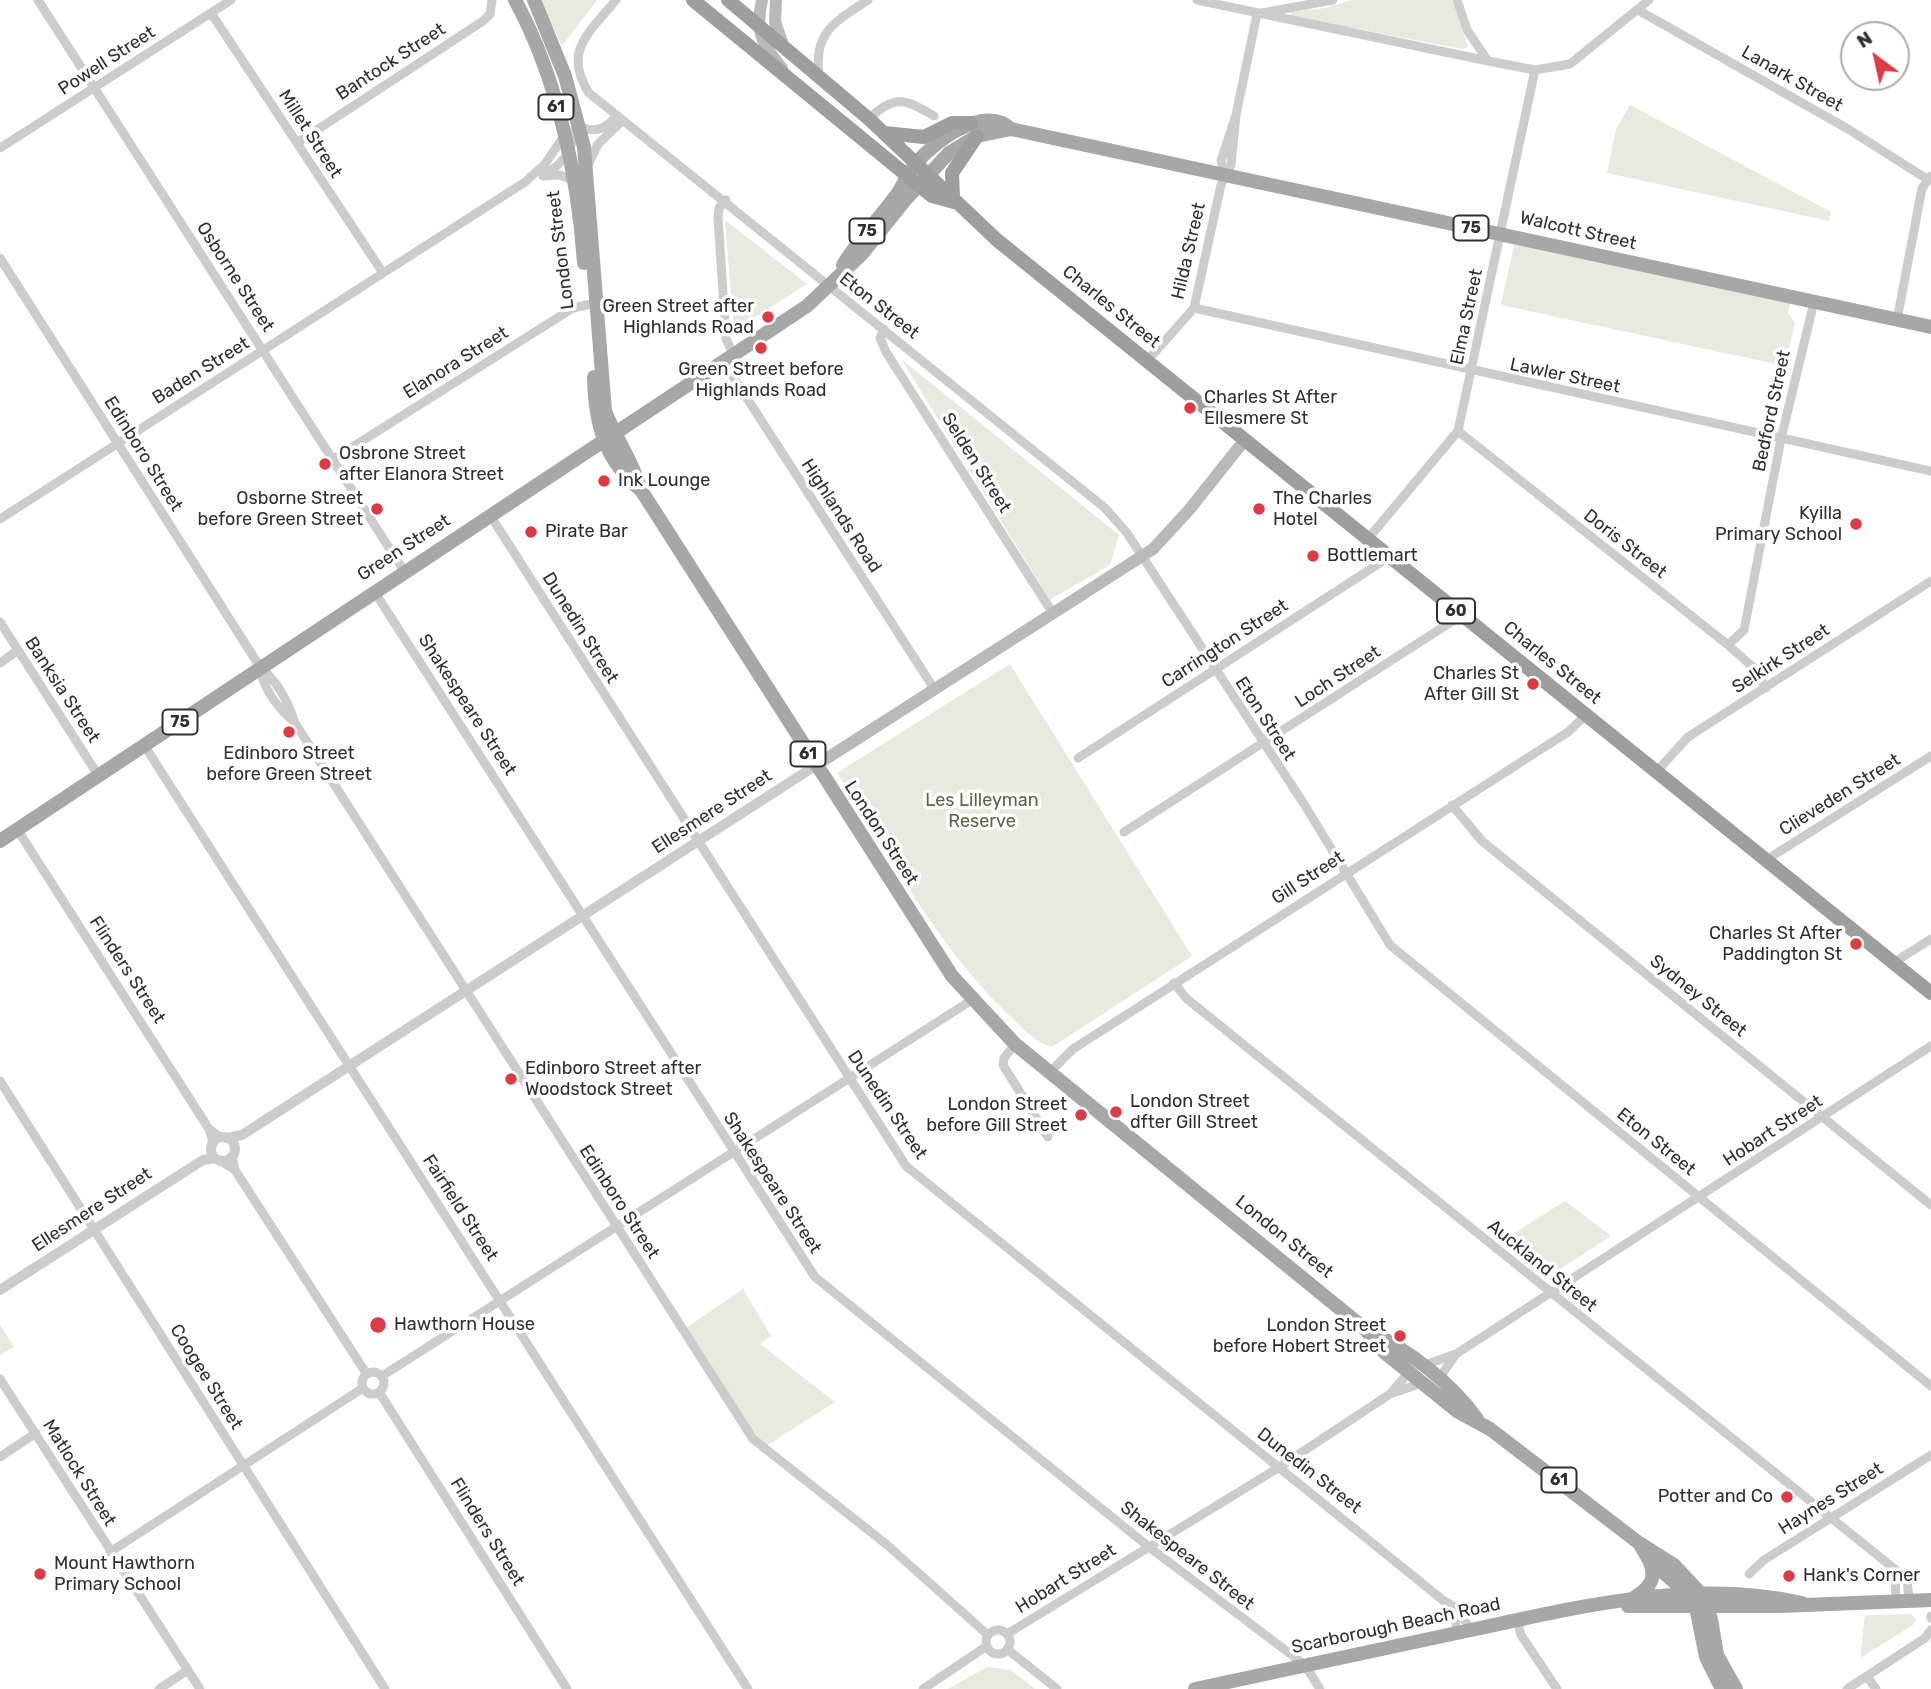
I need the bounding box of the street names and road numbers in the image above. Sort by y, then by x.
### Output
street label: Bantock Street [332,19,450,105]
street label: Powell Street [55,22,159,100]
street label: Lanark Street [1737,41,1847,117]
street label: Millet Street [273,86,347,182]
road number: 61 [538,94,574,120]
street label: London Street [543,189,579,311]
street label: Hilda Street [1167,200,1211,302]
street label: Walcott Street [1518,207,1638,255]
road number: 75 [1454,216,1488,240]
street label: Osborne Street [191,218,279,336]
road number: 75 [850,218,884,244]
street label: Charles Street [1058,261,1164,353]
street label: Elma Street [1446,267,1488,367]
street label: Eton Street [835,268,923,344]
street label: Elanora Street [400,322,512,404]
street label: Baden Street [149,333,253,409]
street label: Bedford Street [1749,348,1795,474]
street label: Lawler Street [1508,354,1622,398]
street label: Edinboro Street [99,393,187,515]
street label: Selden Street [937,409,1015,517]
street label: Highlands Road [796,455,886,577]
street label: Doris Street [1579,505,1671,583]
street label: Green Street [353,510,455,586]
street label: Dunedin Street [537,569,623,687]
street label: Carrington Street [1158,595,1292,693]
road number: 60 [1437,598,1475,624]
street label: Charles Street [1499,617,1605,709]
street label: Selkirk Street [1728,619,1834,699]
street label: Shakespeare Street [413,630,521,780]
street label: Banksia Street [20,633,104,747]
street label: Loch Street [1291,641,1385,713]
street label: Eton Street [1230,673,1300,765]
road number: 75 [162,709,198,734]
road number: 61 [790,741,826,766]
street label: Clieveden Street [1776,749,1904,841]
street label: Ellesmere Street [648,765,776,859]
street label: London Street [839,777,923,889]
street label: Gill Street [1268,847,1348,909]
street label: Flinders Street [84,912,170,1028]
street label: Sydney Street [1645,950,1751,1042]
street label: Dunedin Street [843,1046,931,1164]
street label: Hobart Street [1719,1091,1827,1171]
street label: Eton Street [1612,1104,1700,1180]
street label: Shakespeare Street [718,1108,826,1258]
street label: Edinboro Street [574,1141,664,1263]
street label: Fairfield Street [418,1151,502,1265]
street label: Ellesmere Street [28,1163,156,1257]
street label: London Street [1231,1191,1337,1283]
street label: Auckland Street [1483,1215,1601,1317]
street label: Coogee Street [165,1320,247,1434]
street label: Matlock Street [38,1416,120,1530]
street label: Dunedin Street [1252,1424,1366,1518]
street label: Haynes Street [1775,1458,1887,1540]
road number: 61 [1542,1468,1576,1492]
street label: Flinders Street [445,1474,529,1590]
street label: Shakespeare Street [1116,1497,1258,1615]
street label: Hobart Street [1012,1540,1120,1618]
street label: Scarborough Beach Road [1290,1593,1502,1659]

